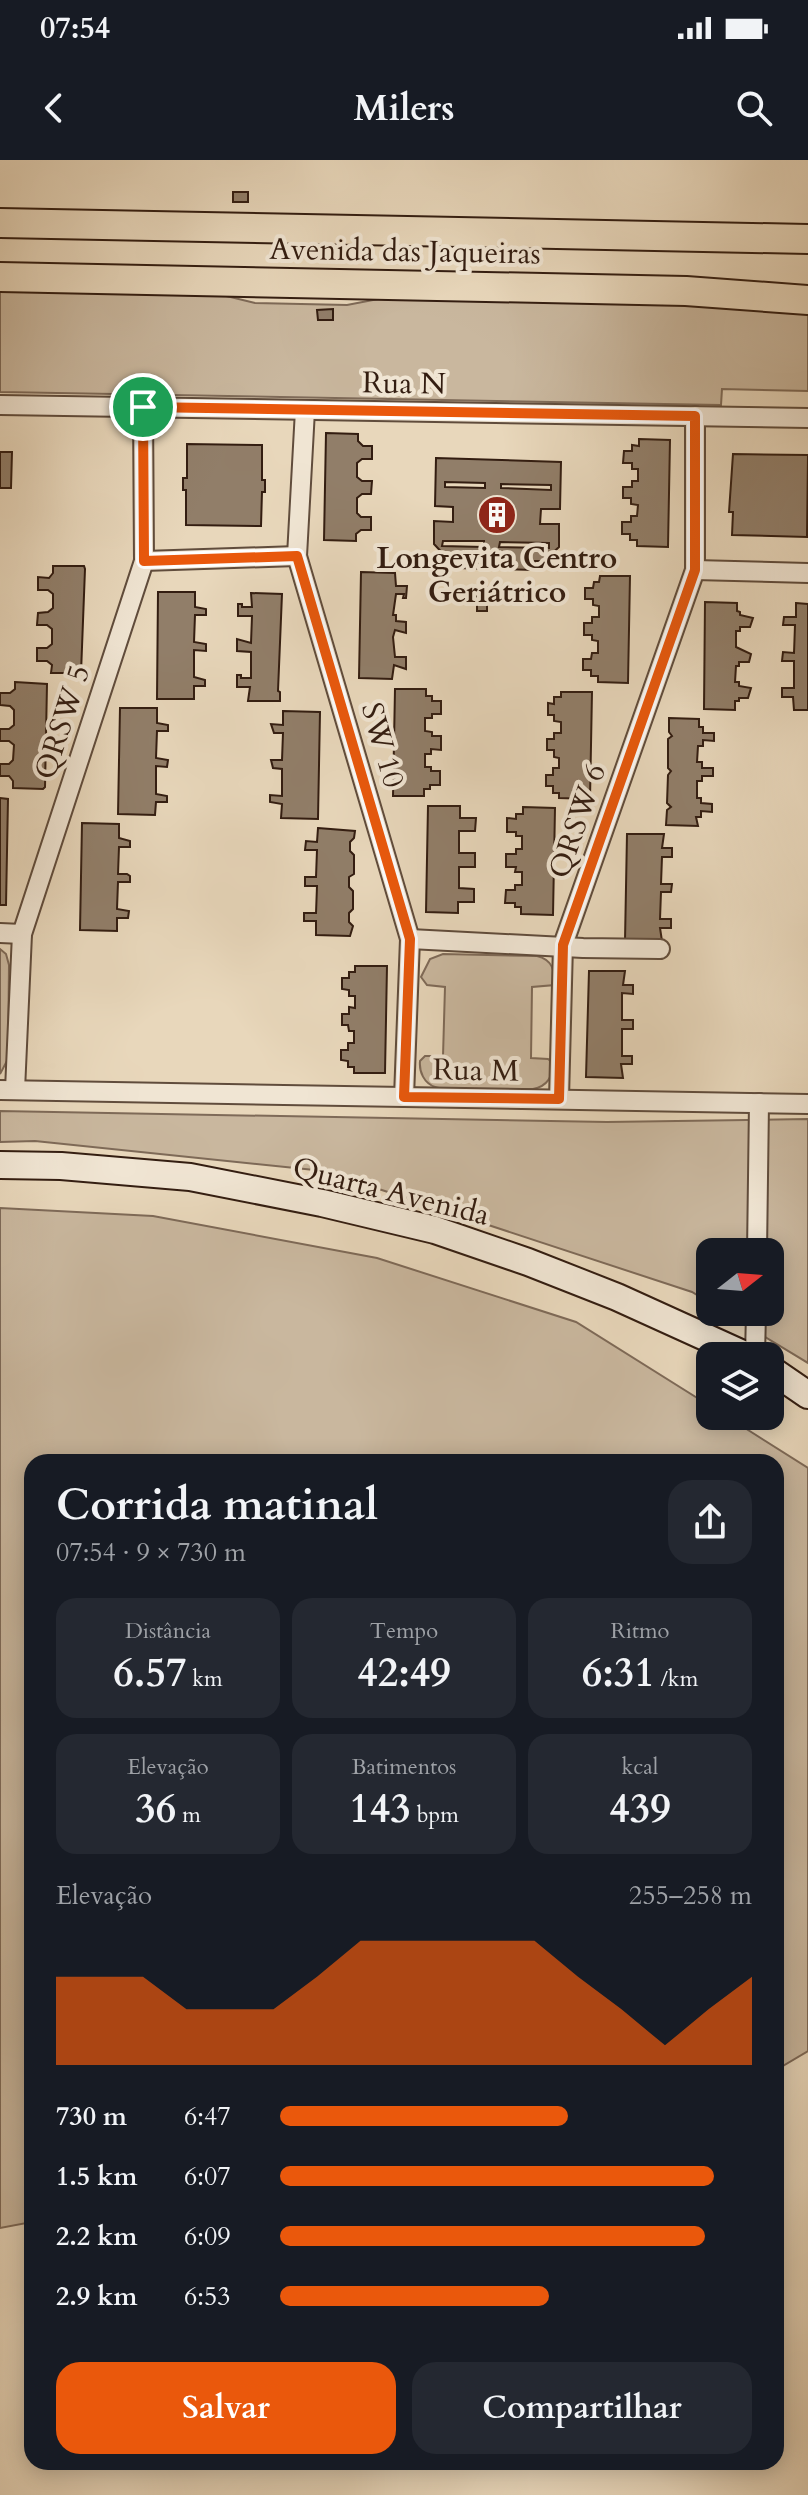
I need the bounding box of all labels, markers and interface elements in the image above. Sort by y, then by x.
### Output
text: 07:54 [40,8,110,49]
text: Milers [353,84,455,133]
icon: back [32,86,76,130]
icon: search [732,86,776,130]
street label: Avenida das Jaqueiras [269,229,541,274]
street label: Rua N [362,362,447,405]
pin [109,373,177,441]
icon: arrive [121,385,165,429]
building icon: Longevita Centro Geriátrico [476,494,518,536]
place label: Longevita Centro Geriátrico [377,538,617,613]
street label: QRSW 5 [25,660,100,785]
street label: SW 10 [351,698,414,793]
street label: QRSW 6 [539,759,616,884]
street label: Rua M [432,1049,520,1092]
street label: Quarta Avenida [288,1147,494,1236]
north arrow [696,1238,784,1326]
map controls [696,1238,784,1430]
button: layers [696,1342,784,1430]
text: Corrida matinal [56,1475,378,1535]
button: share [668,1480,752,1564]
text: 07:54 · 9 × 730 m [56,1535,246,1570]
text: Distância [125,1616,211,1646]
text: Tempo [370,1616,438,1646]
text: Ritmo [611,1616,669,1646]
text: 6.57 [113,1646,186,1701]
text: 42:49 [357,1646,451,1701]
text: 6:31 [582,1646,655,1701]
text: km [186,1664,223,1694]
text: /km [655,1664,698,1694]
text: Elevação [127,1752,209,1782]
text: Batimentos [352,1752,456,1782]
text: kcal [622,1752,658,1782]
text: 36 [135,1782,176,1837]
text: 143 [349,1782,411,1837]
text: 439 [609,1782,671,1837]
text: m [176,1800,201,1830]
text: bpm [411,1800,459,1830]
text: Elevação [56,1878,152,1913]
text: 255–258 m [629,1878,752,1913]
text: 730 m [56,2099,127,2134]
text: 6:47 [184,2099,231,2134]
text: 1.5 km [56,2159,137,2194]
text: 6:07 [184,2159,231,2194]
text: 2.2 km [56,2219,137,2254]
text: 6:09 [184,2219,231,2254]
text: 2.9 km [56,2279,137,2314]
text: 6:53 [184,2279,231,2314]
button: Salvar [56,2362,396,2454]
button: Compartilhar [412,2362,752,2454]

